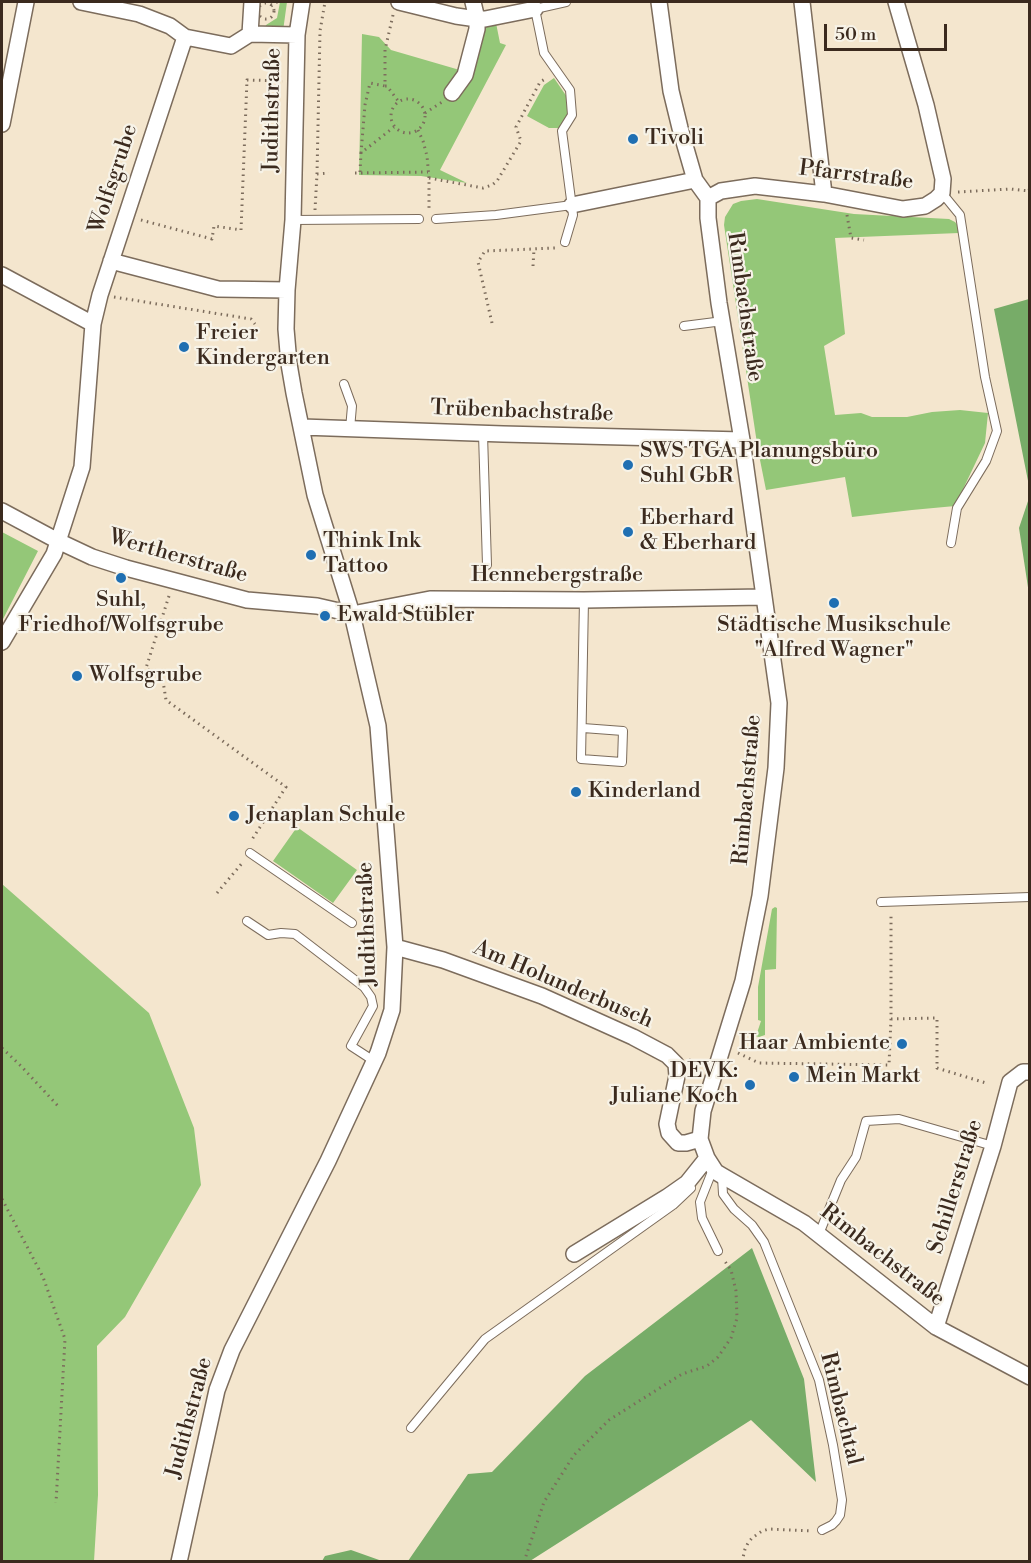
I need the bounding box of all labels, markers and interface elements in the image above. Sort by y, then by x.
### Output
scale bar [827,12,950,50]
text: 50 m [835,23,876,46]
street label: Judithstraße [259,48,287,172]
street label: Wolfsgrube [84,121,144,237]
place label: Tivoli [645,126,704,152]
marker: Tivoli [626,132,640,146]
street label: Pfarrstraße [797,156,915,196]
street label: Rimbachstraße [720,230,768,384]
place label: Freier Kindergarten [196,321,330,372]
marker: Freier Kindergarten [177,340,191,354]
street label: Trübenbachstraße [430,396,614,428]
place label: SWS TGA Planungsbüro Suhl GbR [640,439,878,490]
marker: SWS TGA Planungsbüro Suhl GbR [621,458,635,472]
place label: Eberhard & Eberhard [640,506,756,558]
street label: Wertherstraße [106,525,250,589]
marker: Eberhard & Eberhard [621,525,635,539]
place label: Think Ink Tattoo [323,529,421,580]
marker: Think Ink Tattoo [304,548,318,562]
street label: Hennebergstraße [471,563,643,589]
marker: Suhl, Friedhof/Wolfsgrube [114,571,128,585]
place label: Suhl, Friedhof/Wolfsgrube [18,588,224,640]
marker: Städtische Musikschule "Alfred Wagner" [827,596,841,610]
place label: Ewald Stübler [337,603,475,629]
marker: Ewald Stübler [318,609,332,623]
place label: Städtische Musikschule "Alfred Wagner" [717,613,951,664]
place label: Wolfsgrube [89,663,202,689]
marker: Wolfsgrube [70,669,84,683]
street label: Rimbachstraße [728,714,768,866]
place label: Kinderland [588,779,700,805]
marker: Kinderland [569,785,583,799]
place label: Jenaplan Schule [246,803,406,829]
marker: Jenaplan Schule [227,809,241,823]
street label: Judithstraße [353,861,383,987]
street label: Am Holunderbusch [469,935,657,1035]
place label: Haar Ambiente [739,1031,890,1057]
marker: Haar Ambiente [895,1037,909,1051]
place label: DEVK: Juliane Koch [610,1059,738,1110]
place label: Mein Markt [806,1064,921,1090]
marker: Mein Markt [787,1070,801,1084]
marker: DEVK: Juliane Koch [743,1078,757,1092]
street label: Schillerstraße [923,1117,989,1257]
street label: Rimbachstraße [814,1199,950,1313]
street label: Rimbachtal [813,1350,867,1468]
street label: Judithstraße [161,1355,219,1481]

